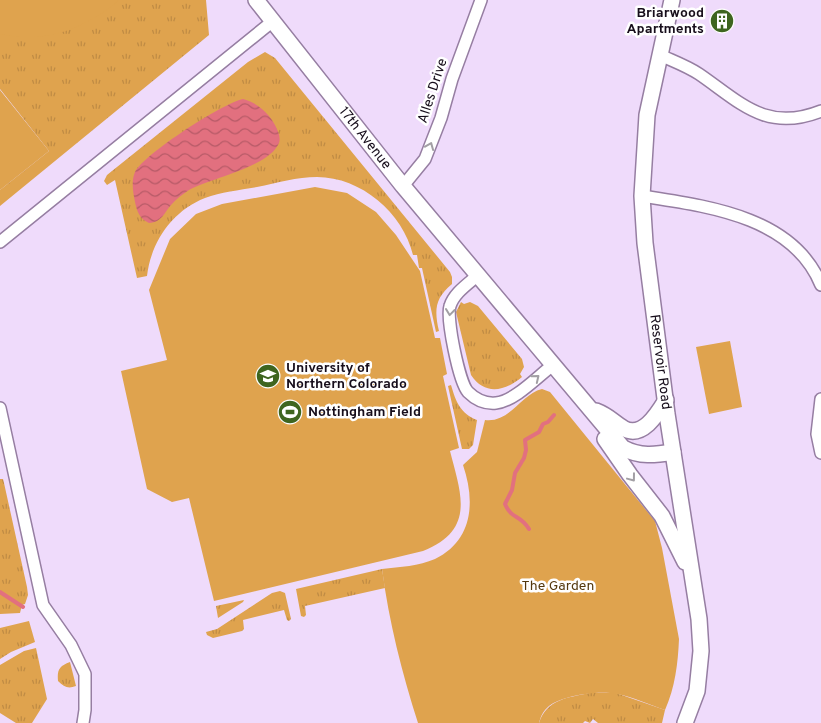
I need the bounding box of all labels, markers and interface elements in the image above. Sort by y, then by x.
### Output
place label: Briarwood Apartments [627,5,704,38]
building icon: Briarwood Apartments [709,8,735,34]
street label: Alles Drive [415,56,451,126]
street label: 17th Avenue [335,104,395,173]
one-way arrow [424,142,435,151]
one-way arrow [445,309,456,317]
street label: Reservoir Road [646,314,675,411]
place label: University of Northern Colorado [286,360,407,393]
school or university icon: University of Northern Colorado [255,363,281,389]
one-way arrow [531,374,540,383]
sports icon: Nottingham Field [277,399,303,425]
place label: Nottingham Field [308,404,421,421]
one-way arrow [626,472,635,482]
park label: The Garden [522,578,594,595]

